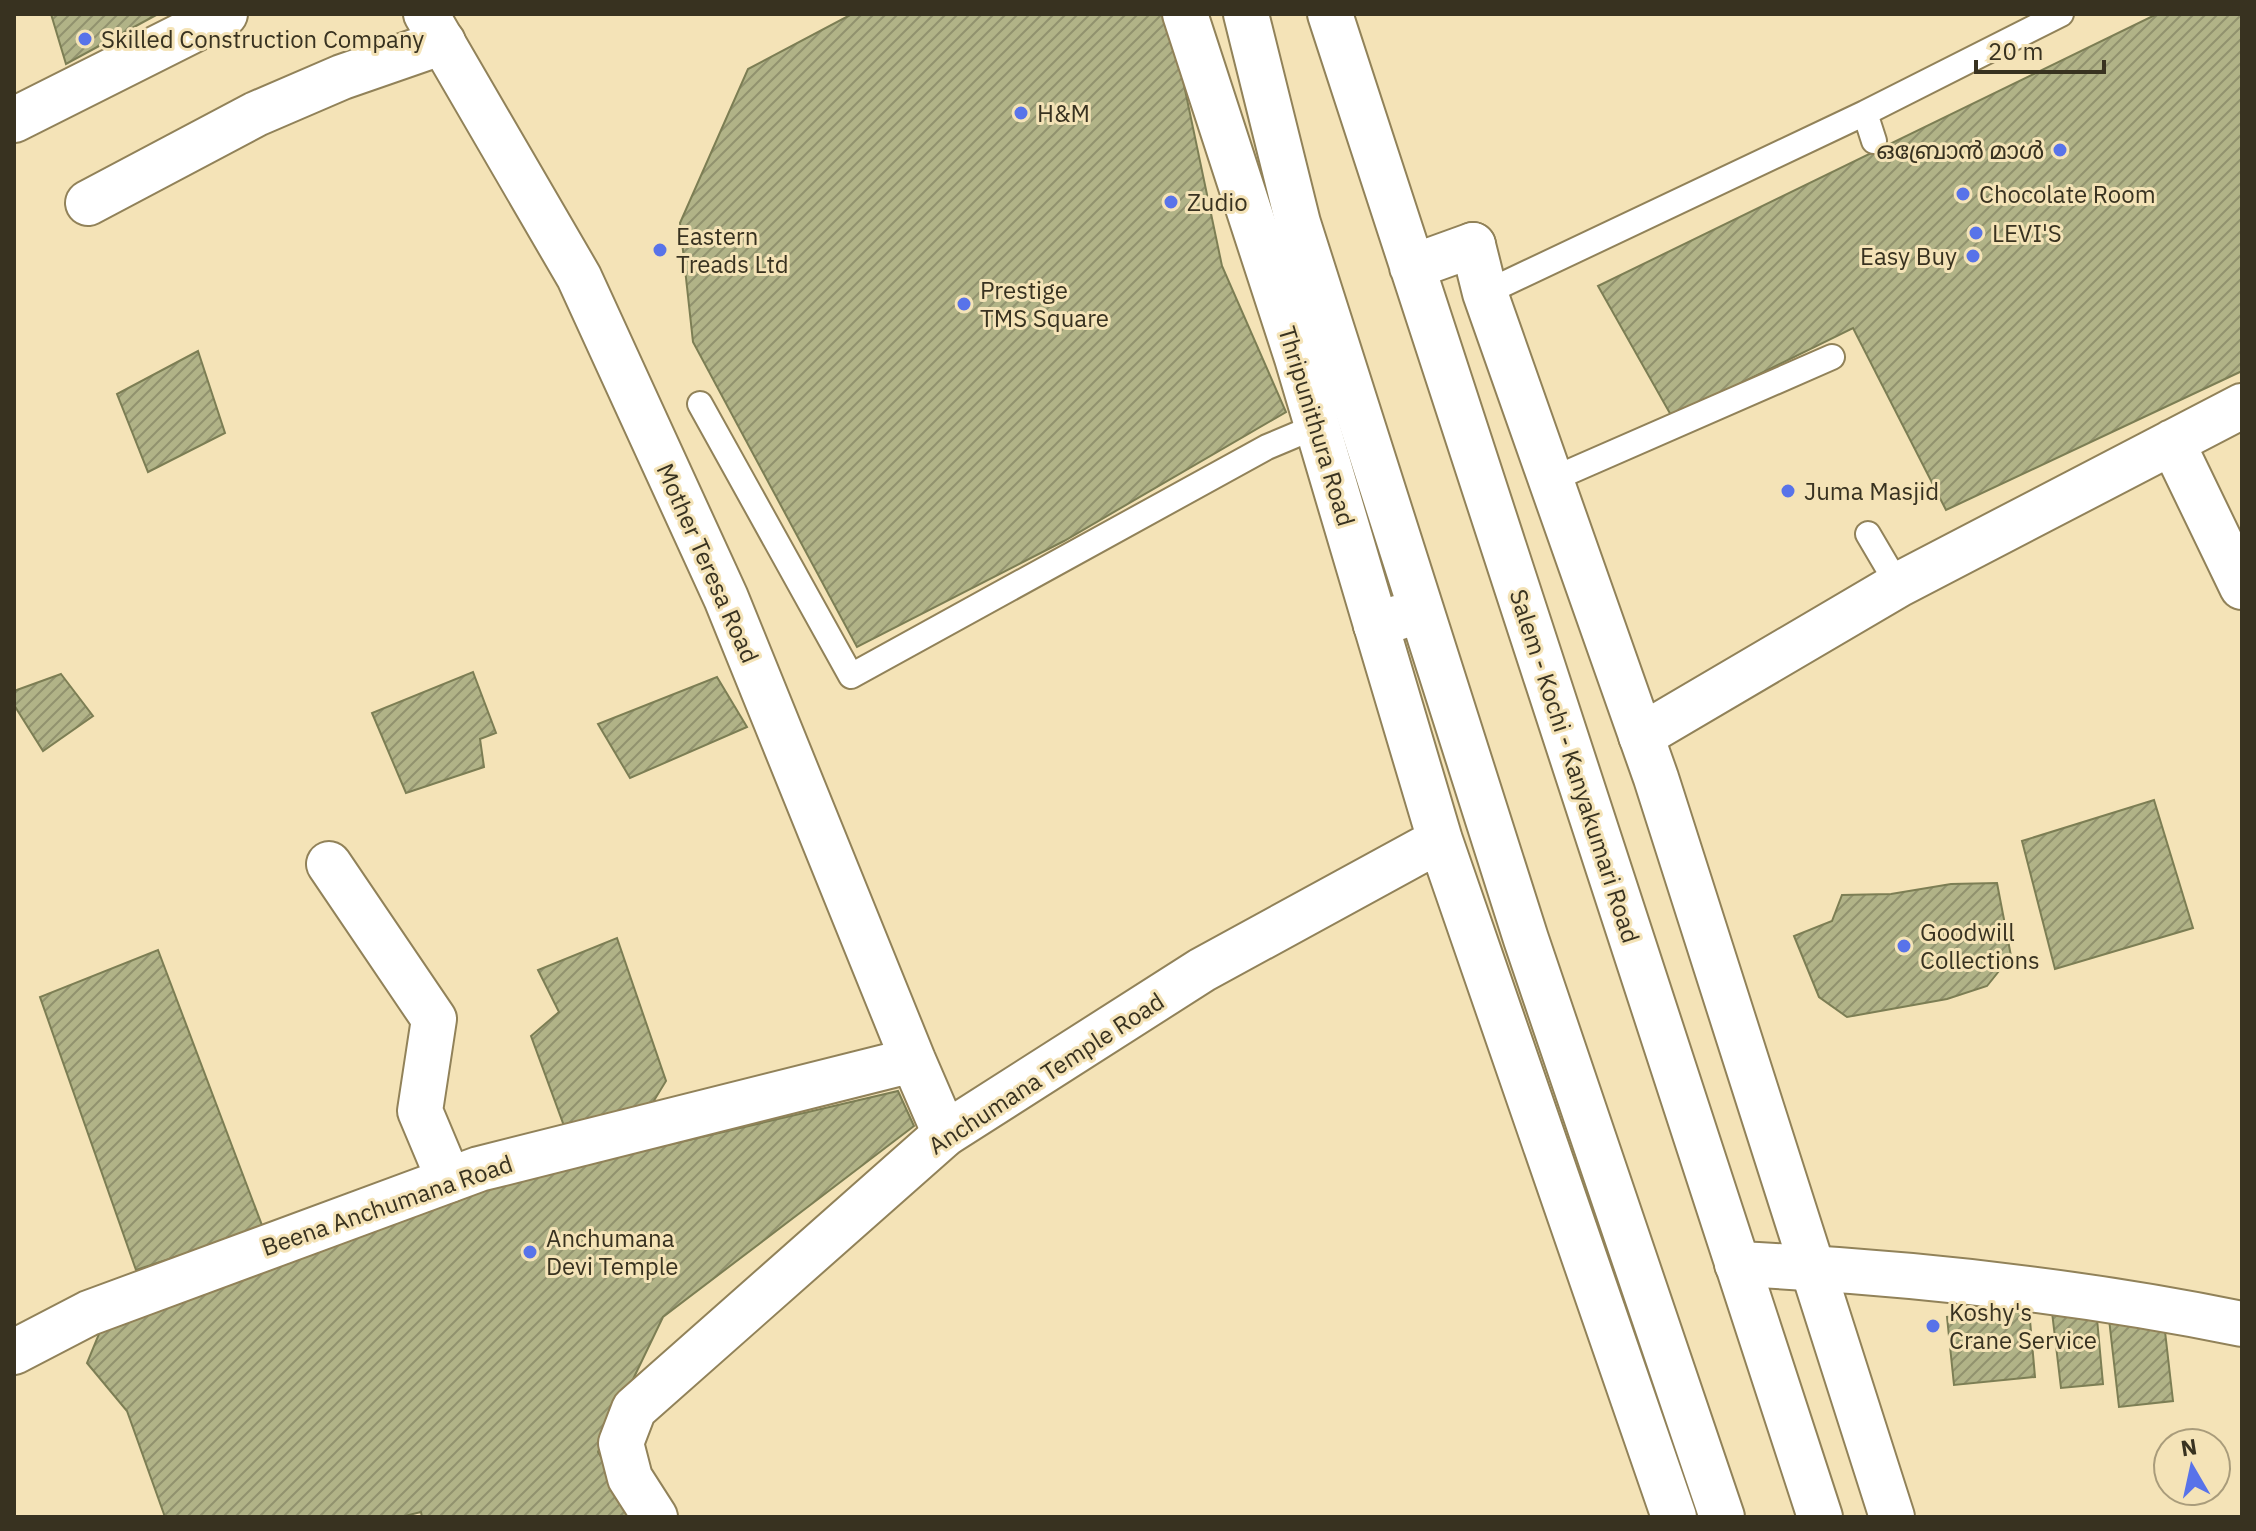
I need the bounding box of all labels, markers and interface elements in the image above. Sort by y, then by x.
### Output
place label: Skilled Construction Company [101,23,424,55]
scale bar [1976,24,2104,74]
marker: Skilled Construction Company [76,30,94,48]
text: 20 m [1988,35,2043,67]
place label: H&M [1037,97,1090,129]
marker: H&M [1012,104,1030,122]
place label: ഒബ്രോൻ മാൾ [1877,134,2044,166]
marker: ഒബ്രോൻ മാൾ [2051,141,2069,159]
place label: Chocolate Room [1979,178,2156,210]
marker: Chocolate Room [1954,185,1972,203]
place label: Zudio [1187,186,1248,218]
marker: Zudio [1162,193,1180,211]
place label: LEVI'S [1992,217,2062,249]
place label: Eastern Treads Ltd [676,220,789,280]
marker: LEVI'S [1967,224,1985,242]
place label: Easy Buy [1860,240,1957,272]
marker: Eastern Treads Ltd [651,241,669,259]
marker: Easy Buy [1964,247,1982,265]
place label: Prestige TMS Square [980,274,1109,334]
marker: Prestige TMS Square [955,295,973,313]
street label: Thripunithura Road [1271,322,1363,530]
street label: Mother Teresa Road [650,458,766,668]
place label: Juma Masjid [1804,475,1939,507]
marker: Juma Masjid [1779,482,1797,500]
street label: Salem - Kochi - Kanyakumari Road [1503,585,1647,947]
place label: Goodwill Collections [1920,916,2040,976]
marker: Goodwill Collections [1895,937,1913,955]
street label: Anchumana Temple Road [922,985,1170,1161]
street label: Beena Anchumana Road [257,1147,517,1263]
place label: Anchumana Devi Temple [546,1222,678,1282]
marker: Anchumana Devi Temple [521,1243,539,1261]
place label: Koshy's Crane Service [1949,1296,2097,1356]
marker: Koshy's Crane Service [1924,1317,1942,1335]
north arrow [2152,1427,2232,1507]
text: N [2179,1431,2199,1462]

